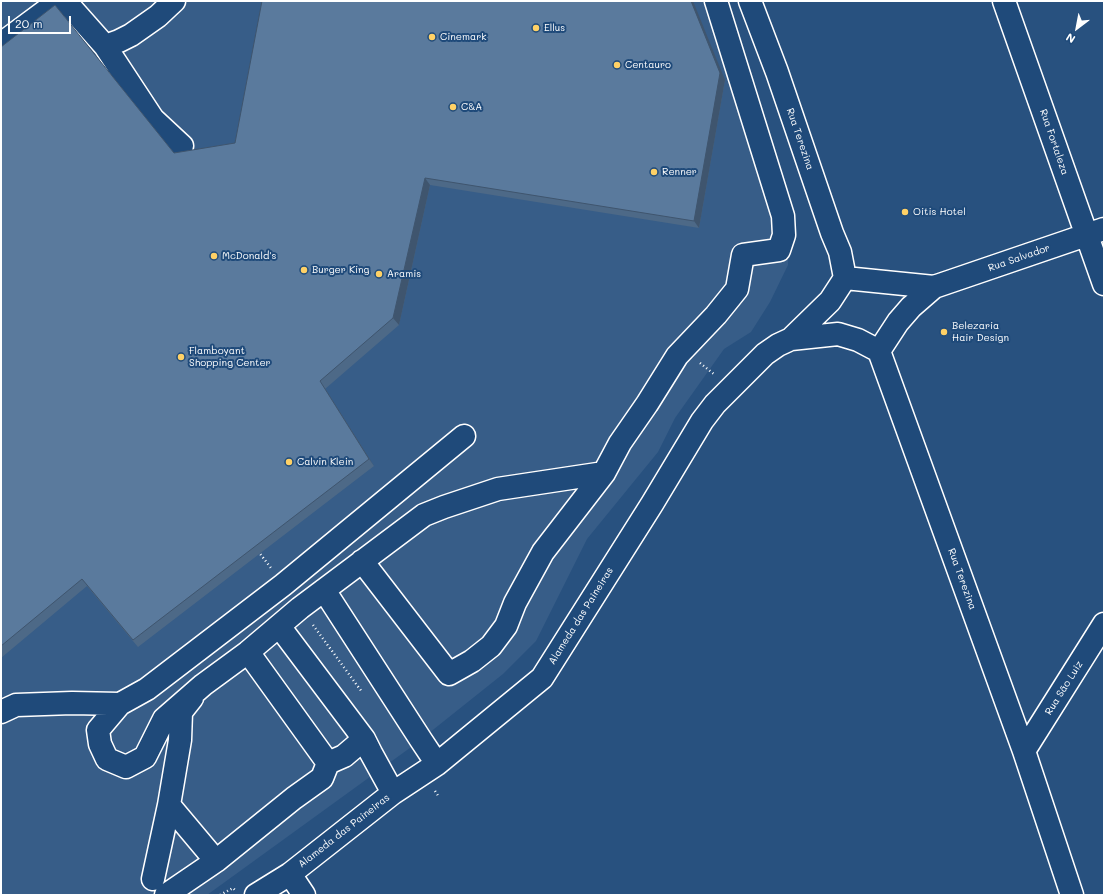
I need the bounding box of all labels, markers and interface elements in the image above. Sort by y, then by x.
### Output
scale bar [10,8,73,34]
north arrow [1057,8,1097,48]
text: 20 m [15,15,43,31]
place label: Ellus [544,22,565,34]
marker: Ellus [531,23,541,33]
text: N [1063,30,1078,47]
place label: Cinemark [440,31,486,43]
marker: Cinemark [427,32,437,42]
place label: Centauro [625,59,671,71]
marker: Centauro [612,60,622,70]
place label: C&A [461,101,482,113]
marker: C&A [448,102,458,112]
street label: Rua Terezina [784,106,816,172]
street label: Rua Fortaleza [1037,107,1071,177]
place label: Renner [662,166,697,178]
marker: Renner [649,167,659,177]
place label: Oitis Hotel [913,206,966,218]
marker: Oitis Hotel [900,207,910,217]
street label: Rua Salvador [987,242,1051,274]
place label: McDonald's [222,250,276,262]
marker: McDonald's [209,251,219,261]
place label: Burger King [312,264,369,276]
marker: Burger King [299,265,309,275]
place label: Aramis [387,268,421,280]
marker: Aramis [374,269,384,279]
place label: Belezaria Hair Design [952,320,1009,344]
marker: Belezaria Hair Design [939,327,949,337]
place label: Flamboyant Shopping Center [189,345,271,368]
marker: Flamboyant Shopping Center [176,352,186,362]
place label: Calvin Klein [297,456,353,468]
marker: Calvin Klein [284,457,294,467]
street label: Rua Terezina [945,547,979,611]
street label: Alameda das Paineiras [546,565,616,667]
street label: Rua São Luiz [1043,659,1085,717]
street label: Alameda das Paineiras [296,792,392,870]

